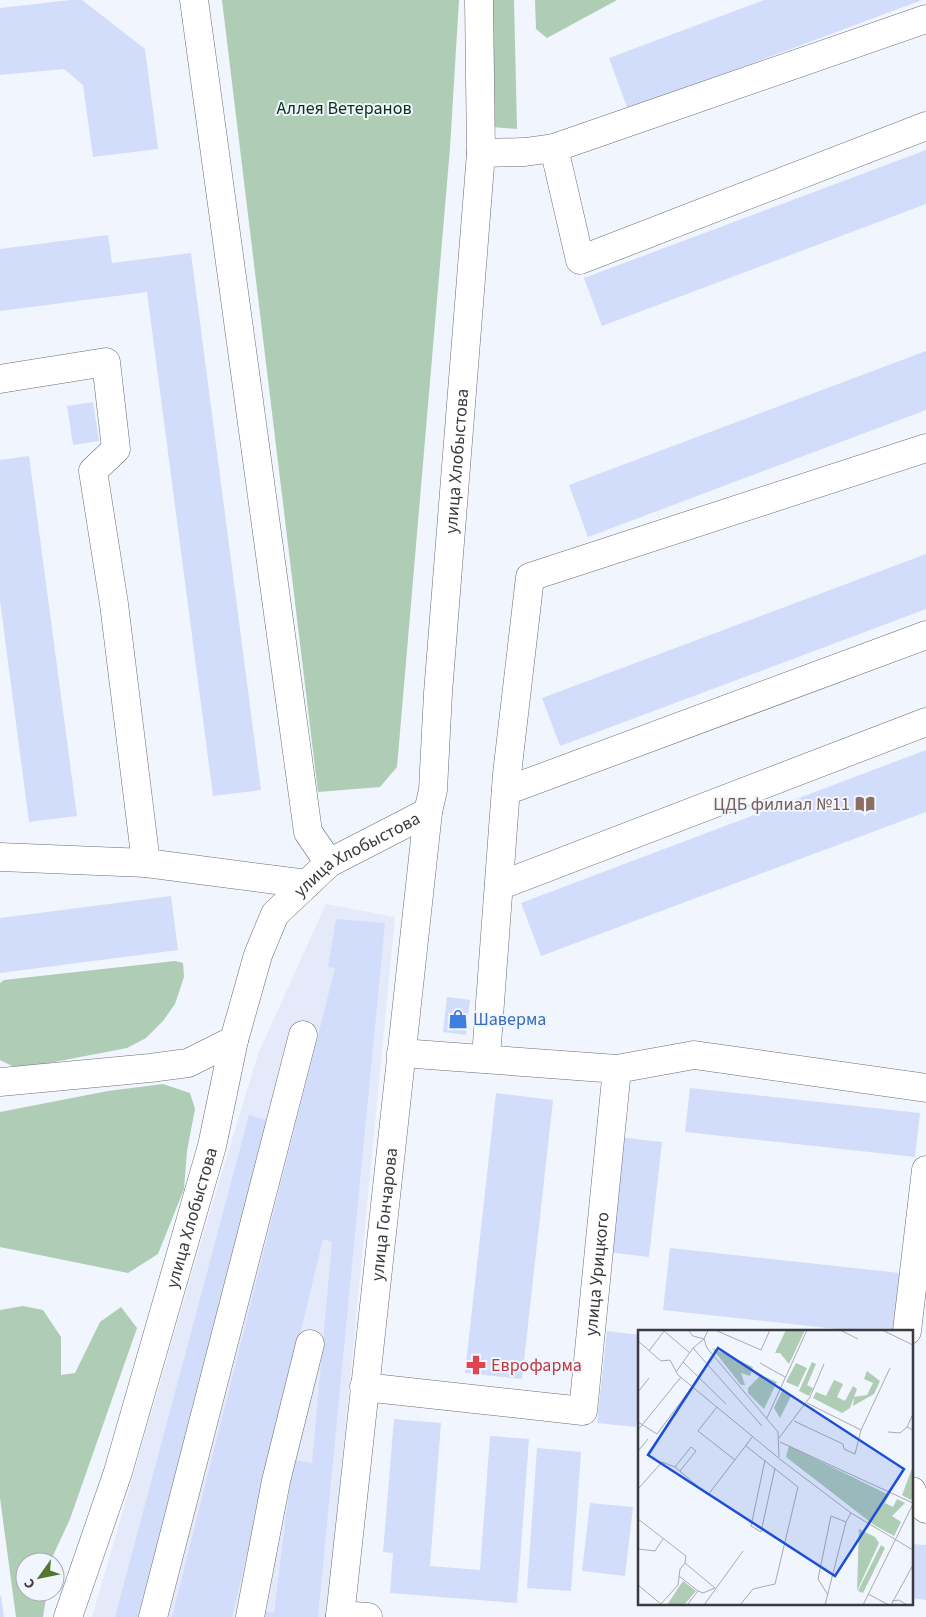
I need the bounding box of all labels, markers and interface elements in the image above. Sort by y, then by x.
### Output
park label: Аллея Ветеранов [276,96,412,121]
street label: улица Хлобыстова [438,388,475,535]
place label: ЦДБ филиал №11 [713,792,850,817]
library icon: ЦДБ филиал №11 [854,793,876,815]
street label: улица Хлобыстова [288,806,424,903]
place label: Шаверма [473,1007,546,1032]
shop icon: Шаверма [447,1008,469,1030]
street label: улица Хлобыстова [159,1144,223,1291]
street label: улица Гончарова [364,1146,404,1282]
street label: улица Урицкого [578,1211,615,1337]
inset map [638,1330,914,1604]
place label: Еврофарма [491,1353,582,1378]
pharmacy icon: Еврофарма [465,1354,487,1376]
north arrow [15,1552,65,1602]
text: С [19,1575,41,1592]

